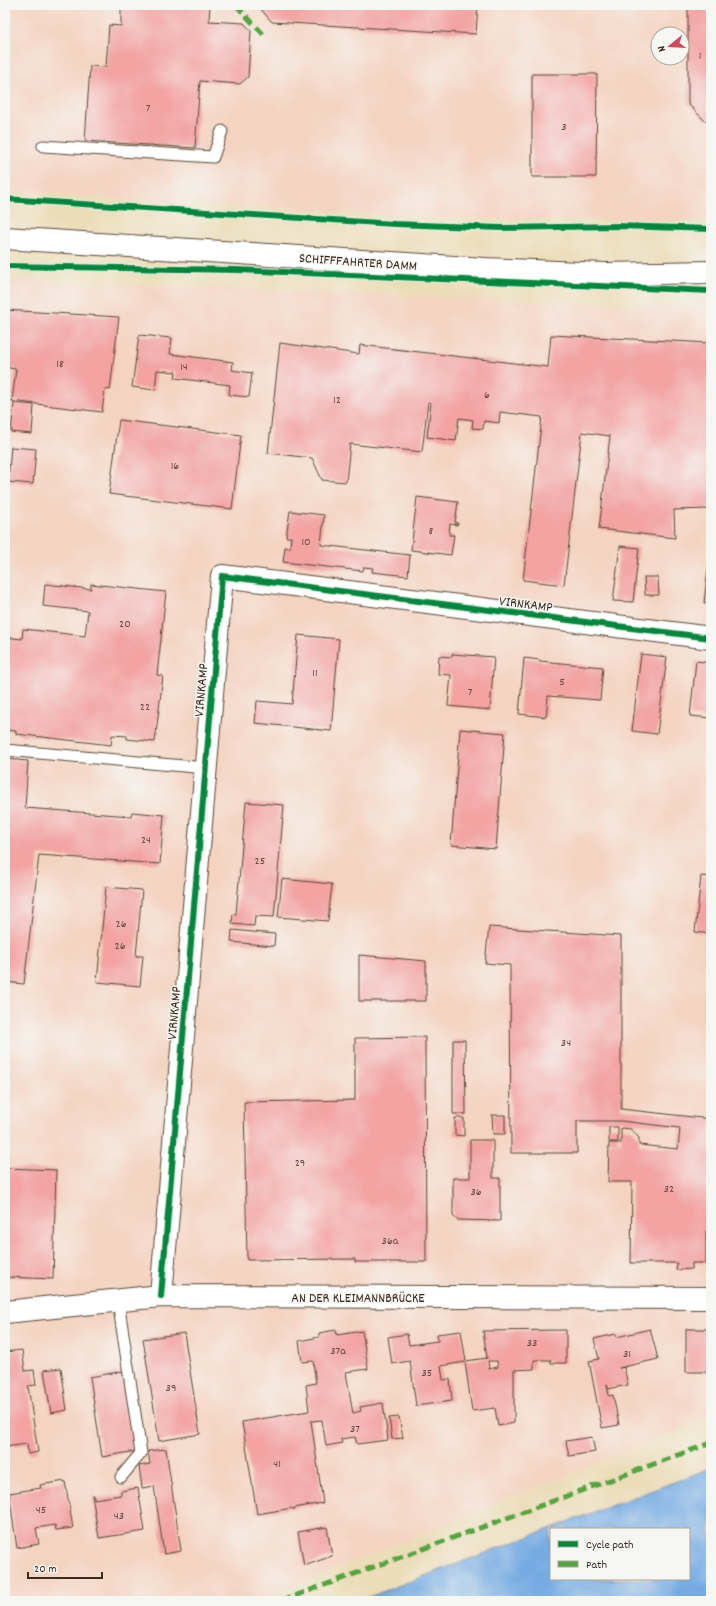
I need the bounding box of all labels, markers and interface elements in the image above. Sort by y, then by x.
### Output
north arrow [650,26,690,66]
text: N [654,43,671,54]
house number: 1 [699,48,701,65]
house number: 7 [146,100,151,117]
house number: 3 [561,119,567,136]
street label: SCHIFFFAHRTER DAMM [298,249,418,277]
house number: 18 [56,356,64,373]
house number: 14 [180,359,188,376]
house number: 6 [484,387,490,404]
house number: 12 [333,392,341,409]
house number: 16 [171,458,179,475]
house number: 8 [429,523,434,540]
house number: 10 [301,534,311,551]
street label: VIRNKAMP [498,592,554,618]
house number: 20 [119,616,131,633]
street label: VIRNKAMP [190,663,214,718]
house number: 11 [312,665,318,682]
house number: 5 [559,674,565,691]
house number: 7 [468,684,473,701]
house number: 22 [140,699,150,716]
house number: 24 [141,832,151,849]
house number: 25 [255,853,265,870]
house number: 26 [115,916,127,933]
house number: 26 [114,938,126,955]
street label: VIRNKAMP [163,986,187,1041]
house number: 34 [561,1035,571,1052]
house number: 29 [295,1155,305,1172]
house number: 32 [664,1181,674,1198]
house number: 36 [470,1184,482,1201]
house number: 36a [382,1233,399,1250]
street label: AN DER KLEIMANNBRÜCKE [291,1289,425,1309]
house number: 33 [527,1335,537,1352]
house number: 37a [330,1343,346,1360]
house number: 31 [623,1346,631,1363]
house number: 35 [422,1365,432,1382]
house number: 39 [166,1380,176,1397]
house number: 37 [350,1421,360,1438]
house number: 41 [273,1456,281,1473]
house number: 45 [36,1502,46,1519]
house number: 43 [114,1508,124,1525]
legend [550,1528,690,1580]
text: Cycle path [586,1537,634,1554]
scale bar [28,1554,102,1580]
text: Path [586,1557,607,1574]
text: 20 m [34,1561,57,1578]

